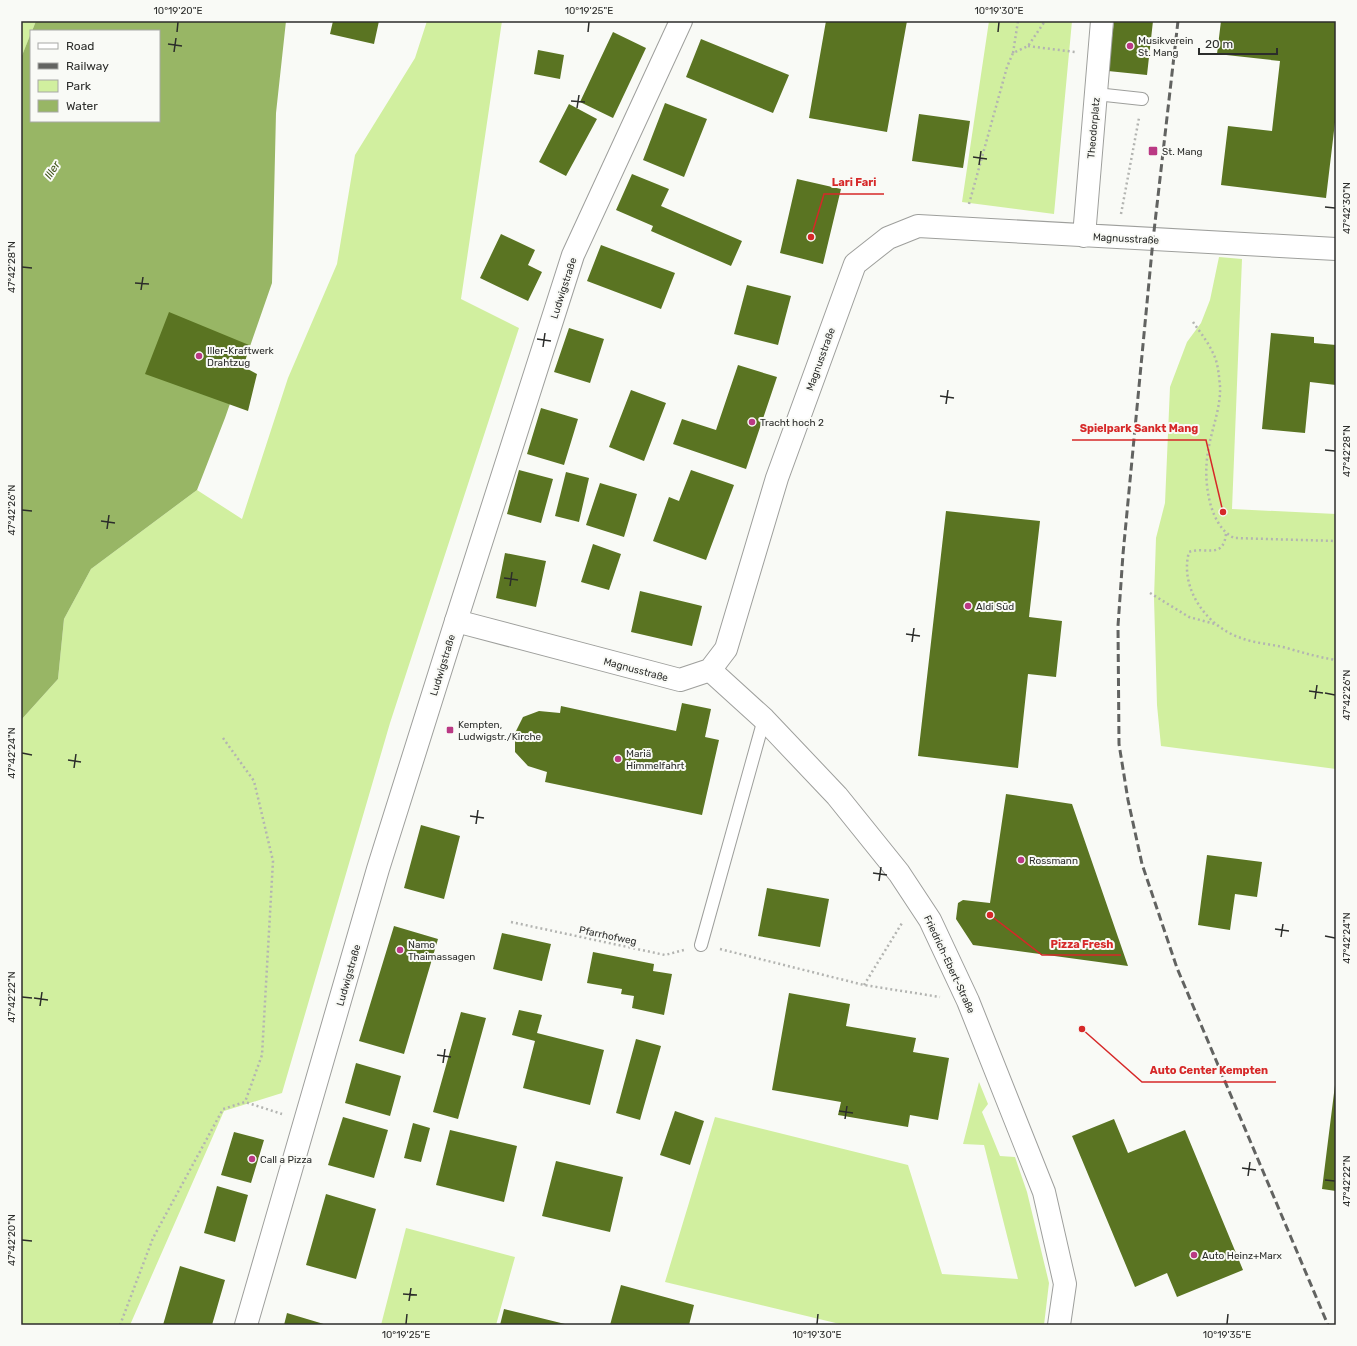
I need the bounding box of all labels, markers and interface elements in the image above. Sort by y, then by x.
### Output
text: 10°19'20"E [154,5,202,17]
text: 10°19'25"E [565,5,613,17]
text: 10°19'30"E [974,5,1024,17]
legend [30,30,160,122]
scale bar [1199,30,1277,56]
place label: Musikverein St. Mang [1138,35,1193,59]
text: 20 m [1205,37,1233,51]
text: Road [66,39,94,53]
marker: Musikverein St. Mang [1125,41,1135,51]
text: Railway [66,59,109,73]
text: Park [66,79,92,93]
street label: Theodorplatz [1085,97,1103,159]
text: Water [66,99,98,113]
marker: St. Mang [1147,145,1159,157]
place label: St. Mang [1162,146,1203,158]
water label: Iller [42,158,63,182]
callout: Lari Fari [824,171,884,194]
text: Lari Fari [832,176,876,189]
text: 47°42'30"N [1341,182,1353,234]
street label: Magnusstraße [1093,231,1160,247]
text: 47°42'28"N [6,241,18,293]
street label: Ludwigstraße [548,256,580,320]
street label: Magnusstraße [804,326,838,393]
place label: Iller-Kraftwerk Drahtzug [207,345,275,369]
marker: Iller-Kraftwerk Drahtzug [194,351,204,361]
marker: Tracht hoch 2 [747,417,757,427]
place label: Tracht hoch 2 [760,417,824,429]
callout: Spielpark Sankt Mang [1072,417,1206,440]
text: Spielpark Sankt Mang [1080,422,1198,435]
text: 47°42'28"N [1341,425,1353,477]
text: 47°42'26"N [6,484,18,536]
marker: Aldi Süd [963,601,973,611]
place label: Aldi Süd [976,601,1014,613]
street label: Ludwigstraße [428,633,458,697]
street label: Magnusstraße [602,656,670,684]
text: 47°42'26"N [1341,669,1353,721]
place label: Kempten, Ludwigstr./Kirche [458,719,542,743]
marker: Kempten, Ludwigstr./Kirche [445,725,455,735]
text: 47°42'24"N [6,727,18,779]
place label: Mariä Himmelfahrt [626,748,685,772]
marker: Mariä Himmelfahrt [613,754,623,764]
marker: Rossmann [1016,855,1026,865]
place label: Rossmann [1029,855,1078,867]
text: 47°42'24"N [1341,912,1353,964]
street label: Friedrich-Ebert-Straße [921,913,977,1016]
street label: Pfarrhofweg [578,924,638,948]
callout: Pizza Fresh [1042,932,1121,955]
text: Pizza Fresh [1051,938,1114,951]
place label: Namo Thaimassagen [408,939,475,963]
street label: Ludwigstraße [334,943,364,1007]
marker: Namo Thaimassagen [395,945,405,955]
text: 47°42'22"N [6,971,18,1023]
callout: Auto Center Kempten [1142,1059,1276,1082]
text: Auto Center Kempten [1150,1064,1268,1077]
marker: Call a Pizza [247,1154,257,1164]
place label: Call a Pizza [260,1154,312,1166]
text: 47°42'22"N [1341,1155,1353,1207]
text: 47°42'20"N [6,1214,18,1266]
marker: Auto Heinz+Marx [1189,1250,1199,1260]
place label: Auto Heinz+Marx [1202,1250,1283,1262]
text: 10°19'25"E [382,1329,430,1341]
text: 10°19'30"E [792,1329,842,1341]
text: 10°19'35"E [1203,1329,1251,1341]

